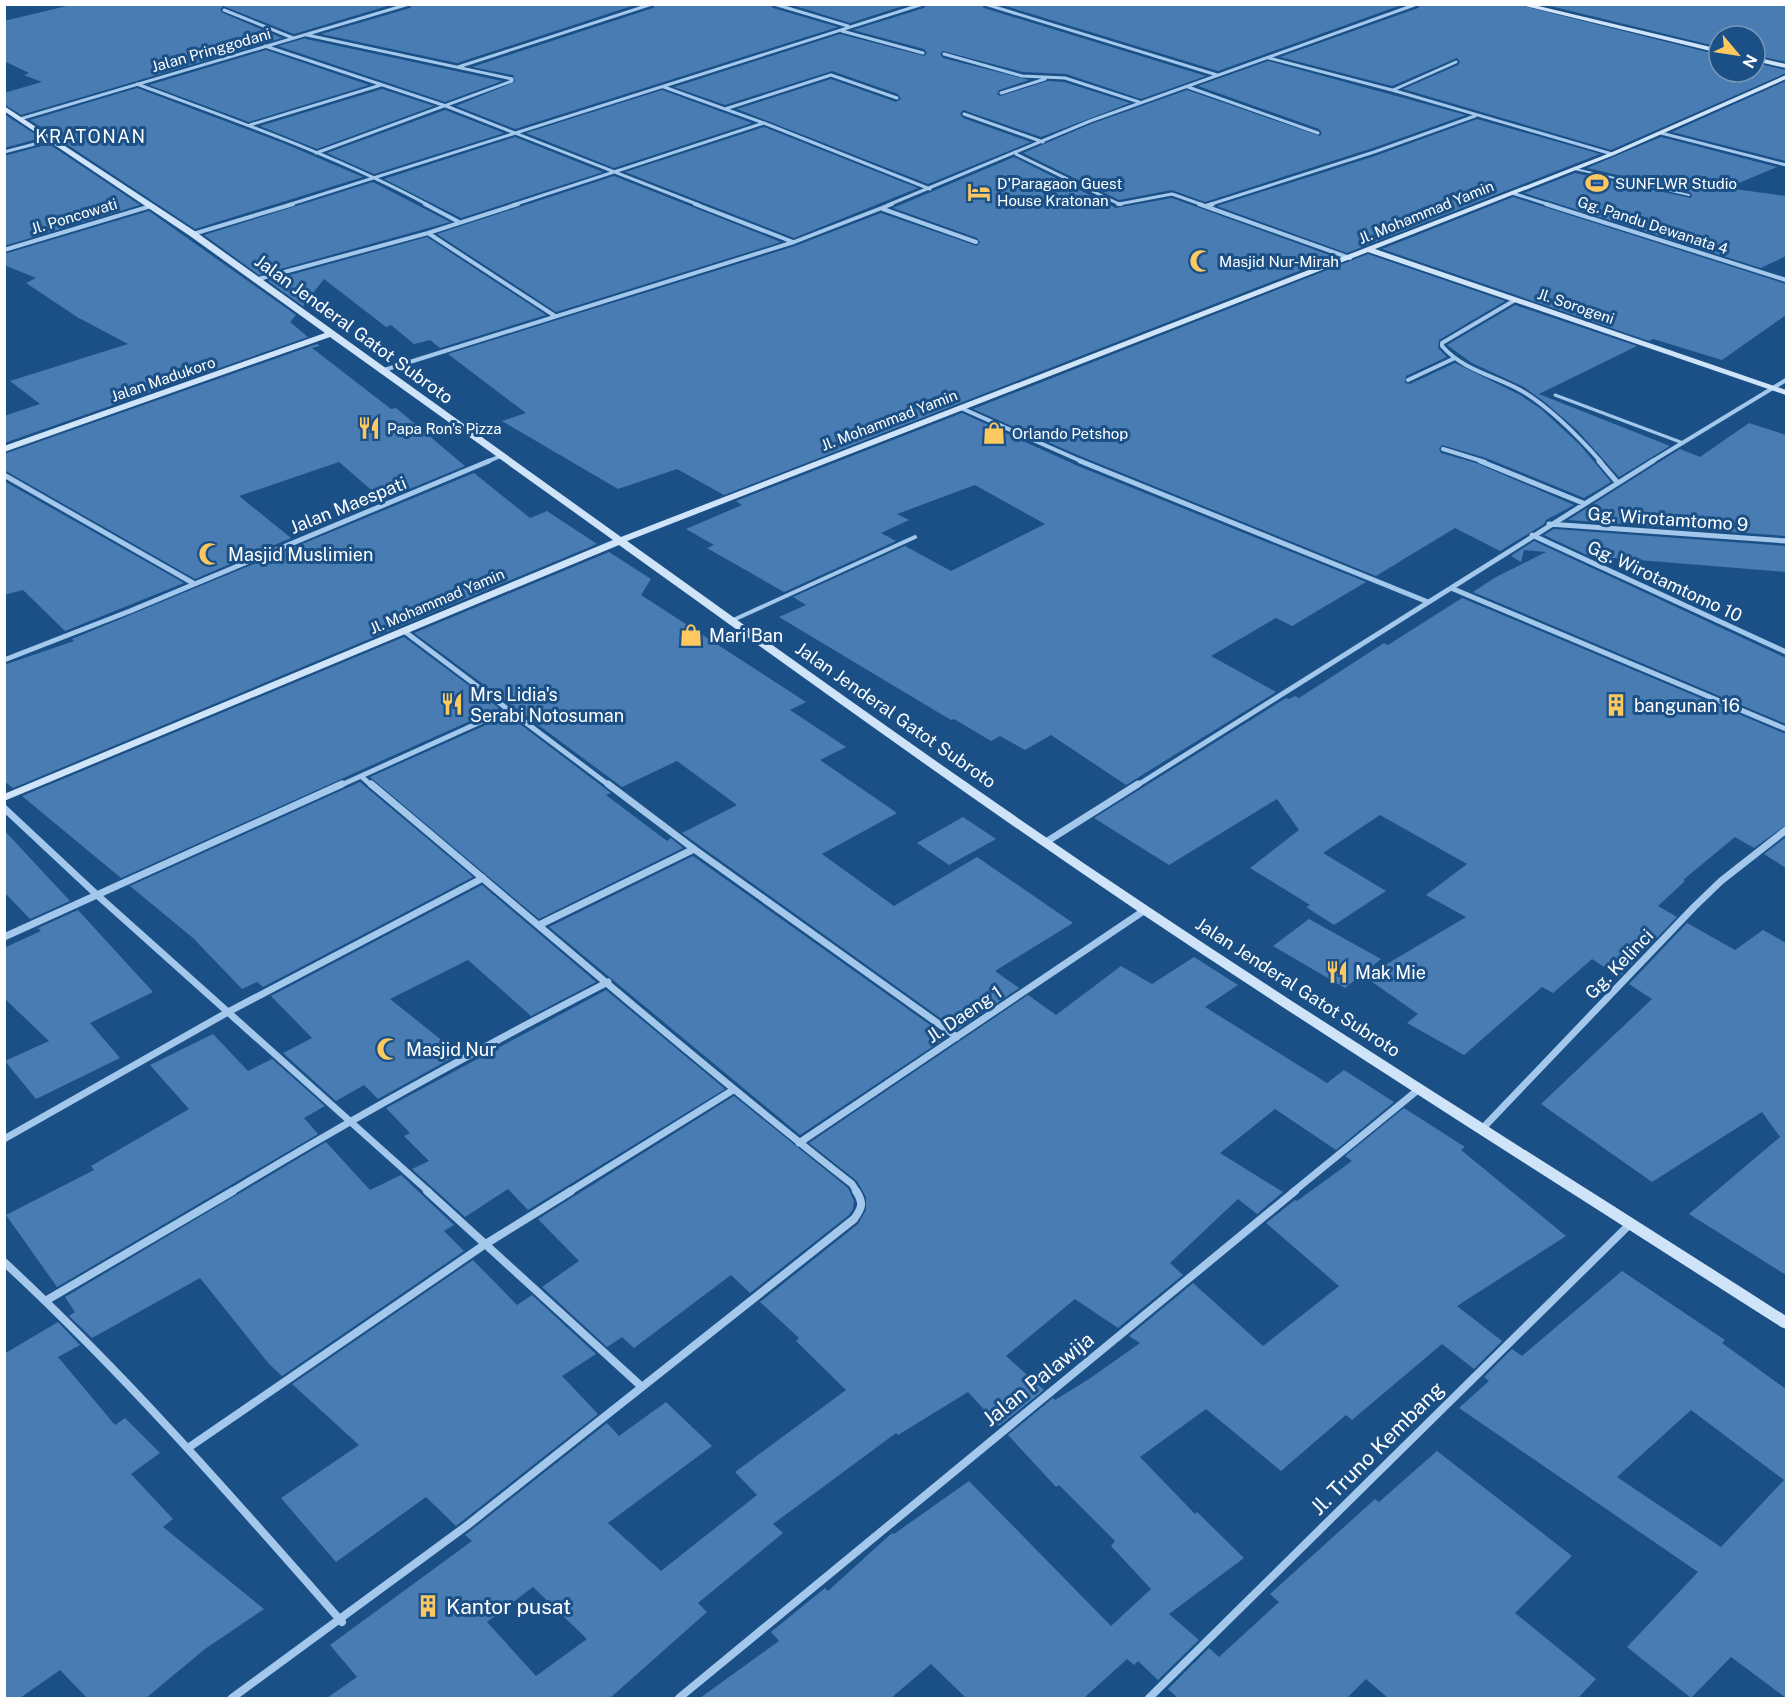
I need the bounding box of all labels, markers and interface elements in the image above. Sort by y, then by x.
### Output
north arrow [1707,24,1767,84]
street label: Jalan Pringgodani [149,25,273,75]
text: N [1738,51,1761,71]
district label: KRATONAN [35,126,147,147]
sports icon: SUNFLWR Studio [1584,170,1610,196]
place label: D'Paragaon Guest House Kratonan [997,175,1122,209]
place label: SUNFLWR Studio [1615,175,1737,192]
street label: Jl. Mohammad Yamin [1356,177,1496,247]
hotel icon: D'Paragaon Guest House Kratonan [966,179,992,205]
street label: Gg. Pandu Dewanata 4 [1576,193,1730,257]
street label: Jl. Poncowati [29,195,119,237]
mosque icon: Masjid Nur-Mirah [1188,248,1214,274]
street label: Jalan Jenderal Gatot Subroto [251,250,457,408]
place label: Masjid Nur-Mirah [1219,253,1339,270]
street label: Jl. Sorogeni [1535,285,1617,327]
street label: Jalan Madukoro [109,353,217,405]
street label: Jl. Mohammad Yamin [818,386,960,454]
restaurant icon: Papa Ron's Pizza [356,415,382,441]
place label: Papa Ron's Pizza [387,420,502,437]
shop icon: Orlando Petshop [981,420,1007,446]
place label: Orlando Petshop [1012,425,1128,442]
street label: Jalan Maespati [287,472,409,538]
street label: Gg. Wirotamtomo 9 [1587,503,1749,535]
street label: Gg. Wirotamtomo 10 [1584,536,1746,626]
mosque icon: Masjid Muslimien [197,541,223,567]
place label: Masjid Muslimien [228,544,373,565]
street label: Jl. Mohammad Yamin [367,565,507,637]
shop icon: Mari Ban [678,622,704,648]
place label: Mari Ban [709,625,783,646]
street label: Jalan Jenderal Gatot Subroto [792,638,1000,792]
place label: Mrs Lidia's Serabi Notosuman [470,684,624,726]
restaurant icon: Mrs Lidia's Serabi Notosuman [439,691,465,717]
building icon: bangunan 16 [1603,692,1629,718]
place label: bangunan 16 [1634,695,1740,716]
street label: Jalan Jenderal Gatot Subroto [1192,913,1404,1061]
street label: Gg. Kelinci [1580,925,1658,1003]
restaurant icon: Mak Mie [1324,959,1350,985]
place label: Mak Mie [1355,962,1426,983]
street label: Jl. Daeng 1 [922,981,1006,1047]
mosque icon: Masjid Nur [375,1036,401,1062]
place label: Masjid Nur [406,1039,496,1060]
street label: Jalan Palawija [977,1327,1099,1431]
street label: Jl. Truno Kembang [1305,1376,1449,1520]
building icon: Kantor pusat [415,1593,441,1619]
place label: Kantor pusat [446,1594,571,1619]

